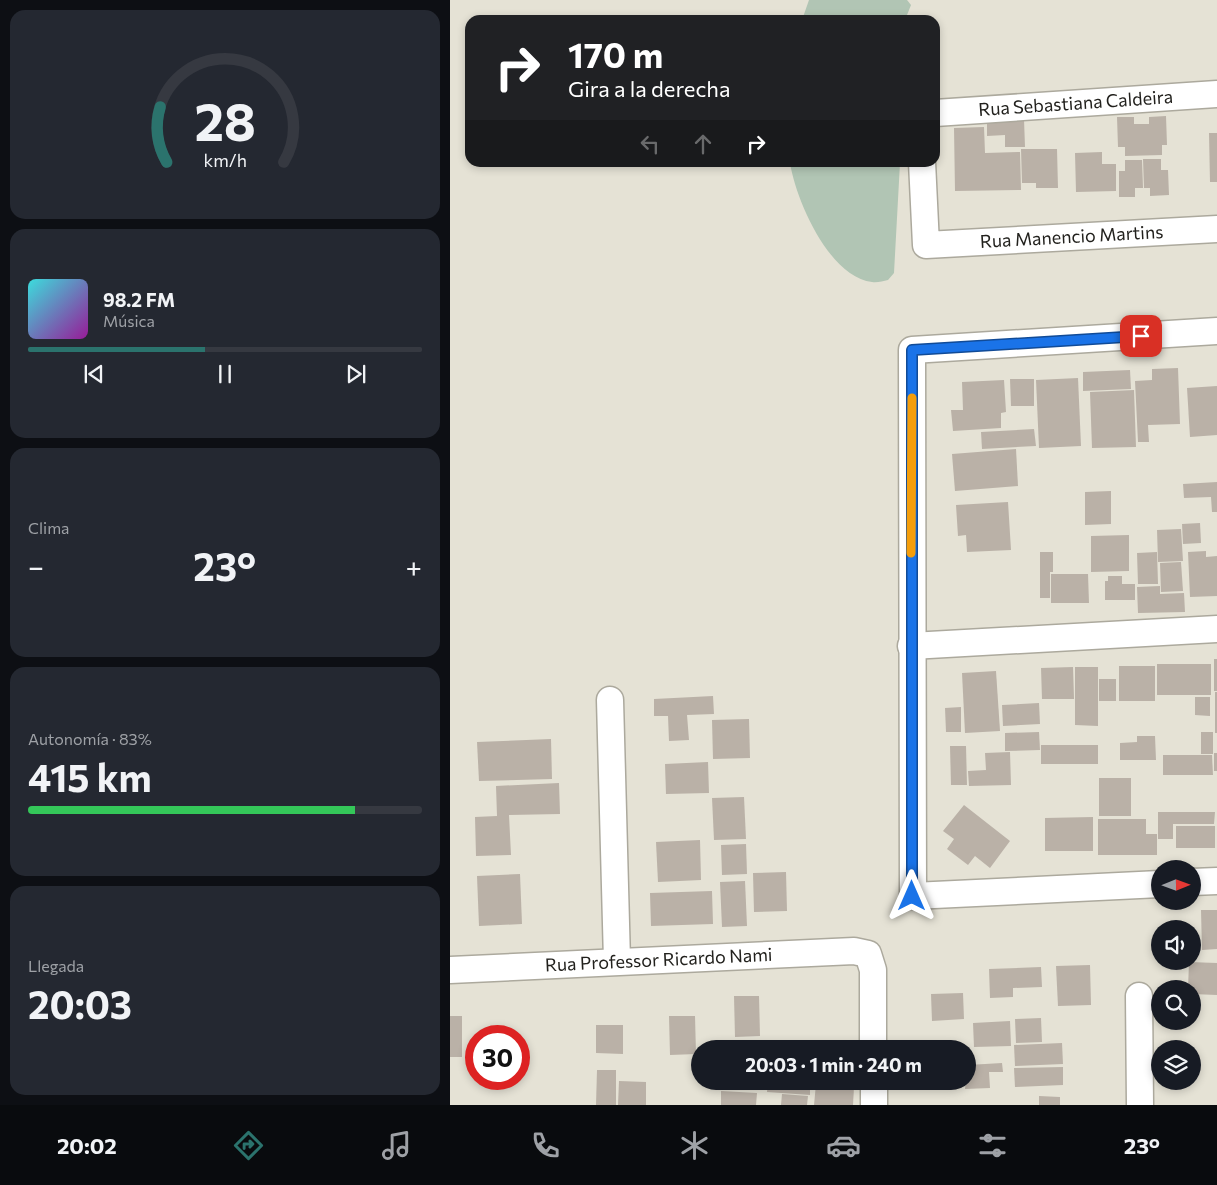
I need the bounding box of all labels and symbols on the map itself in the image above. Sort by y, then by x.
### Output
street label: Rua Sebastiana Caldeira [978,85,1174,120]
street label: Rua Manencio Martins [979,220,1164,252]
pin [1120,315,1162,357]
north arrow [1151,860,1201,910]
position arrow [885,869,937,921]
street label: Rua Professor Ricardo Nami [545,943,773,976]
speed limit sign: 30 [465,1025,530,1090]

